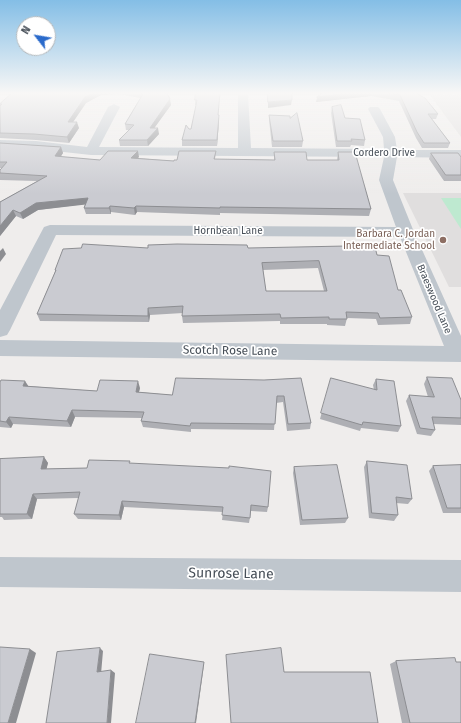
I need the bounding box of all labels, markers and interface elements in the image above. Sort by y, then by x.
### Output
north arrow [16,16,56,56]
text: N [19,24,34,37]
street label: Cordero Drive [353,147,415,159]
street label: Hornbean Lane [193,225,263,237]
place label: Barbara C. Jordan Intermediate School [343,228,435,252]
marker: Barbara C. Jordan Intermediate School [438,235,448,245]
street label: Braeswood Lane [414,263,454,335]
street label: Scotch Rose Lane [183,343,277,359]
street label: Sunrose Lane [188,565,274,583]

